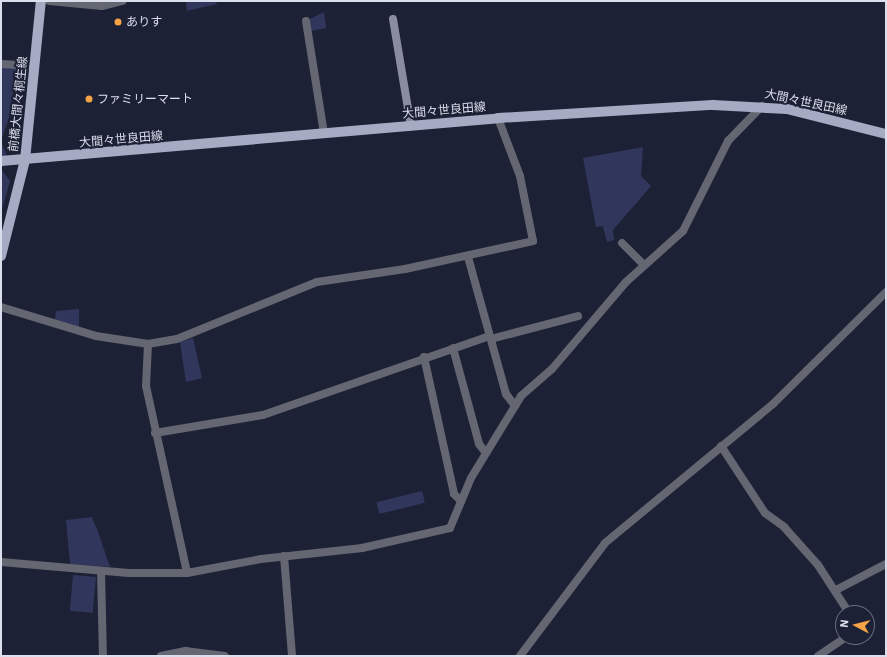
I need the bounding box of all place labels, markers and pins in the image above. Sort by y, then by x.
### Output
place label: ありす [126,15,162,29]
marker: ありす [113,17,123,27]
place label: ファミリーマート [97,92,193,106]
marker: ファミリーマート [84,94,94,104]

